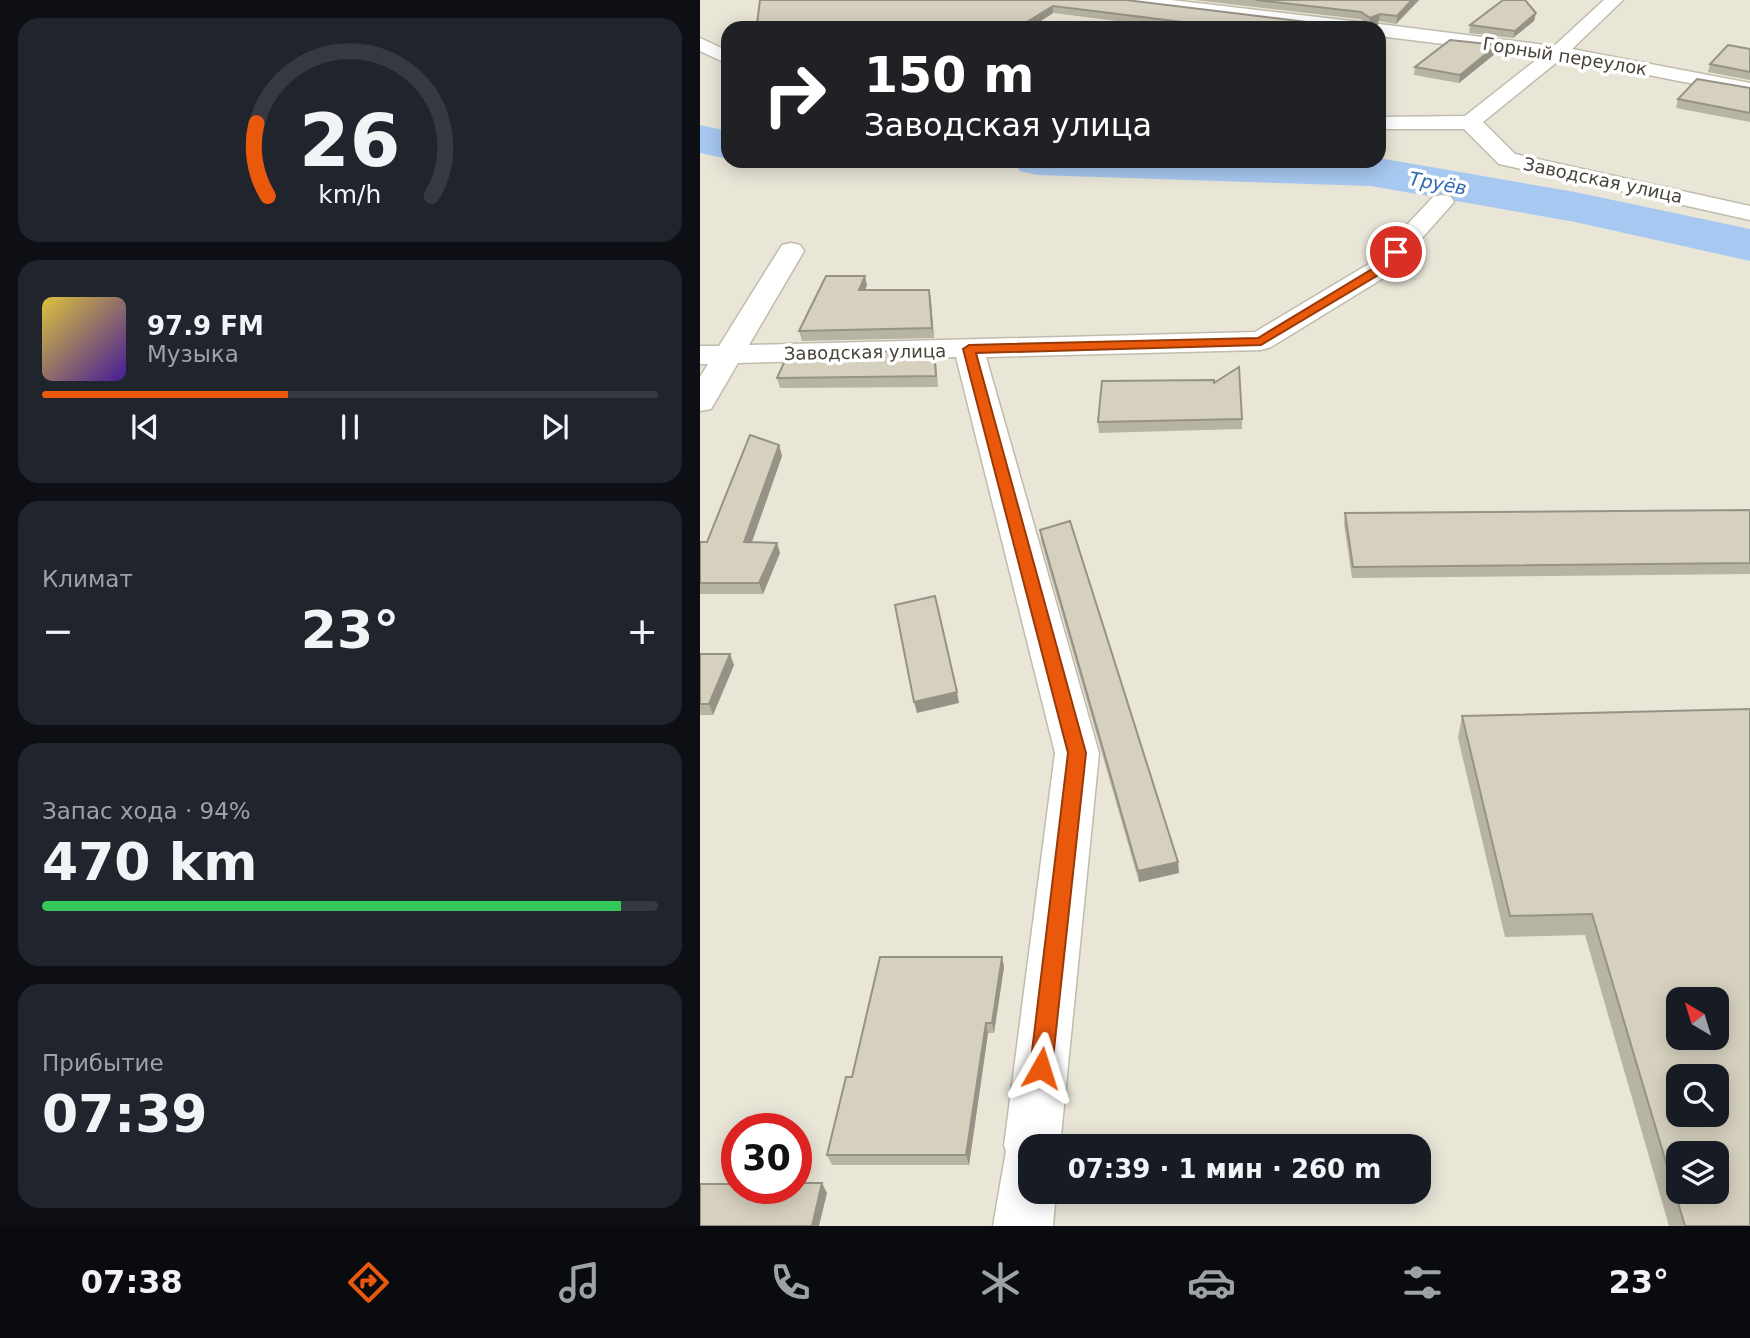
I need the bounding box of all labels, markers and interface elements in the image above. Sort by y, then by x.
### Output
street label: Горный переулок [1481,33,1649,79]
text: 150 m [864,47,1034,104]
icon: right [749,49,840,140]
text: 26 [299,98,401,183]
text: Заводская улица [864,106,1152,144]
street label: Заводская улица [1522,153,1684,207]
water label: Труёв [1408,167,1468,199]
text: km/h [318,180,382,209]
pin [1366,222,1426,282]
icon: arrive [1377,233,1415,271]
text: 97.9 FM [147,311,264,341]
street label: Заводская улица [784,340,946,364]
text: Музыка [147,341,239,367]
icon: previous [126,408,164,446]
icon: pause [331,408,369,446]
icon: next [536,408,574,446]
text: Климат [42,566,133,592]
text: 23° [301,600,399,660]
text: − [42,609,74,653]
text: + [626,609,658,653]
text: Запас хода · 94% [42,798,251,824]
text: 470 km [42,832,257,892]
north arrow [1666,987,1729,1050]
map controls [1666,987,1729,1204]
position arrow [1004,1031,1078,1105]
text: Прибытие [42,1050,164,1076]
button: search [1666,1064,1729,1127]
text: 07:39 [42,1084,208,1144]
speed limit sign: 30 [721,1113,812,1204]
button: layers [1666,1141,1729,1204]
text: 07:39 · 1 мин · 260 m [1068,1154,1381,1184]
icon: directions [344,1258,393,1307]
icon: music [555,1258,604,1307]
icon: phone [766,1258,815,1307]
icon: climate [976,1258,1025,1307]
icon: car [1187,1258,1236,1307]
icon: filters [1398,1258,1447,1307]
text: 07:38 [81,1263,183,1301]
text: 23° [1609,1263,1669,1301]

